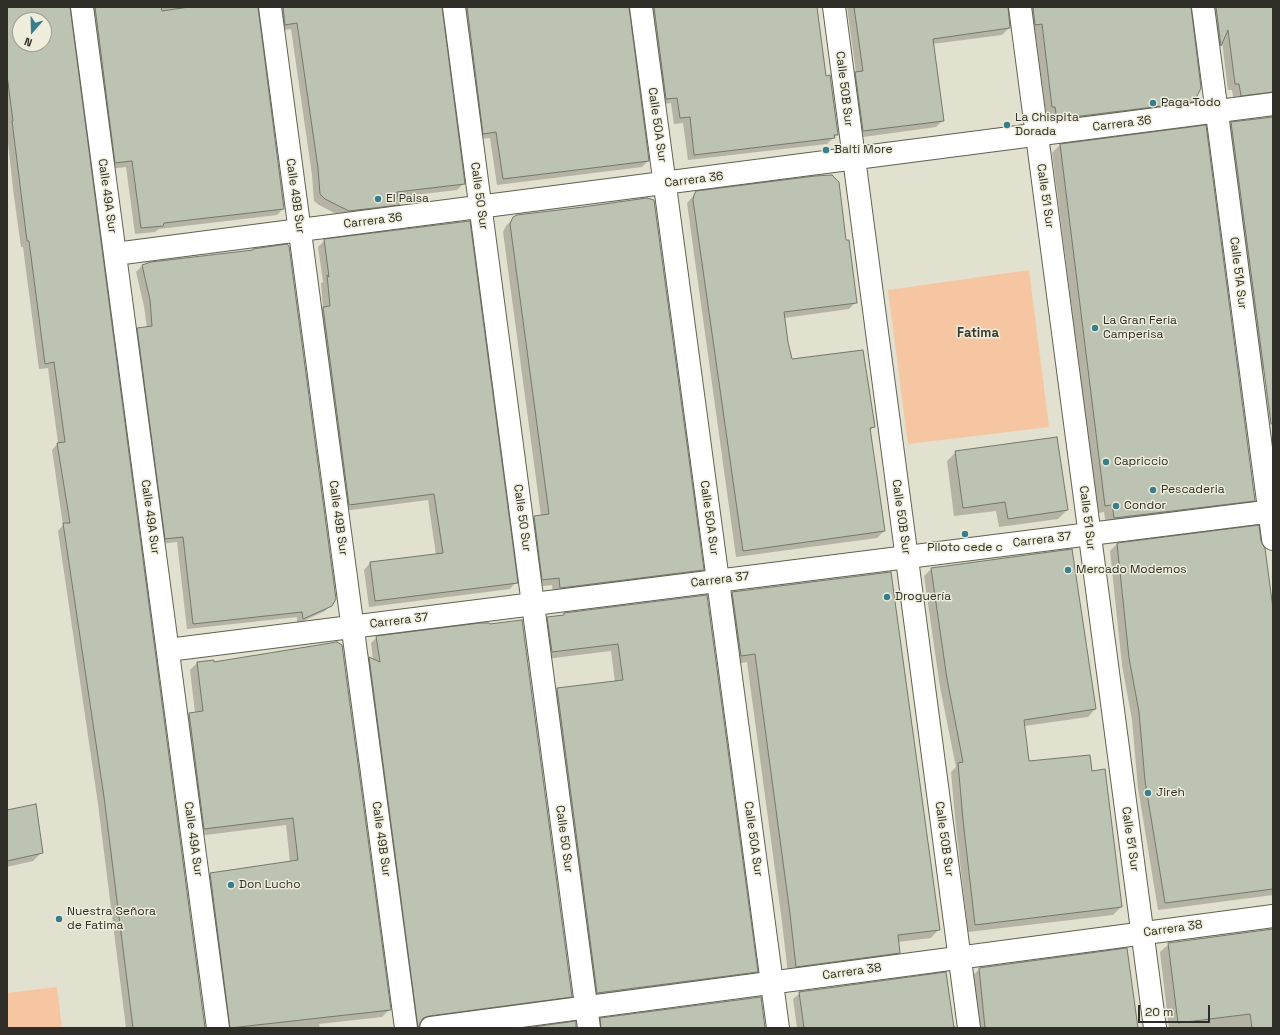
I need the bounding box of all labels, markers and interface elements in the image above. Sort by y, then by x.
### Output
north arrow [12,12,52,52]
text: N [22,34,34,50]
street label: Calle 50B Sur [832,51,856,127]
street label: Calle 50A Sur [645,87,669,163]
place label: Paga Todo [1161,96,1221,110]
marker: Paga Todo [1148,98,1158,108]
place label: La Chispita Dorada [1015,111,1079,139]
street label: Carrera 36 [1092,113,1152,135]
marker: La Chispita Dorada [1002,120,1012,130]
place label: Balti More [834,143,893,157]
marker: Balti More [821,145,831,155]
street label: Calle 49B Sur [283,157,307,235]
street label: Calle 49A Sur [95,158,119,234]
street label: Calle 50 Sur [467,161,491,231]
street label: Calle 51 Sur [1033,163,1057,229]
street label: Carrera 36 [664,169,724,191]
place label: El Paisa [386,192,429,206]
marker: El Paisa [373,194,383,204]
street label: Carrera 36 [343,210,403,232]
street label: Calle 51A Sur [1226,236,1250,310]
place label: La Gran Feria Camperisa [1103,314,1177,342]
marker: La Gran Feria Camperisa [1090,323,1100,333]
district label: Fatima [957,325,999,341]
place label: Capriccio [1114,455,1169,469]
marker: Capriccio [1101,457,1111,467]
street label: Calle 50B Sur [889,478,913,556]
street label: Calle 49A Sur [138,479,162,555]
street label: Calle 49B Sur [326,479,350,557]
street label: Calle 50A Sur [697,480,721,556]
street label: Calle 50 Sur [510,483,534,553]
place label: Pescaderia [1161,483,1225,497]
street label: Calle 51 Sur [1076,485,1098,551]
marker: Pescaderia [1148,485,1158,495]
place label: Condor [1124,499,1166,513]
marker: Condor [1111,501,1121,511]
marker: Piloto cede c [960,529,970,539]
street label: Carrera 37 [1012,529,1072,551]
place label: Piloto cede c [927,541,1003,555]
place label: Mercado Modemos [1076,563,1187,577]
marker: Mercado Modemos [1063,565,1073,575]
street label: Carrera 37 [690,569,750,591]
place label: Droguería [895,590,951,604]
marker: Droguería [882,592,892,602]
street label: Carrera 37 [369,610,429,632]
place label: Jireh [1156,786,1185,800]
marker: Jireh [1143,788,1153,798]
street label: Calle 49B Sur [369,800,393,878]
street label: Calle 50B Sur [932,800,956,878]
street label: Calle 49A Sur [181,801,205,877]
street label: Calle 50A Sur [741,801,765,877]
street label: Calle 50 Sur [552,804,576,874]
street label: Calle 51 Sur [1118,806,1142,872]
place label: Don Lucho [239,878,301,892]
marker: Don Lucho [226,880,236,890]
place label: Nuestra Señora de Fatima [67,905,156,933]
marker: Nuestra Señora de Fatima [54,914,64,924]
street label: Carrera 38 [1143,918,1203,940]
street label: Carrera 38 [822,961,882,983]
scale bar [1140,997,1212,1023]
text: 20 m [1145,1004,1173,1020]

